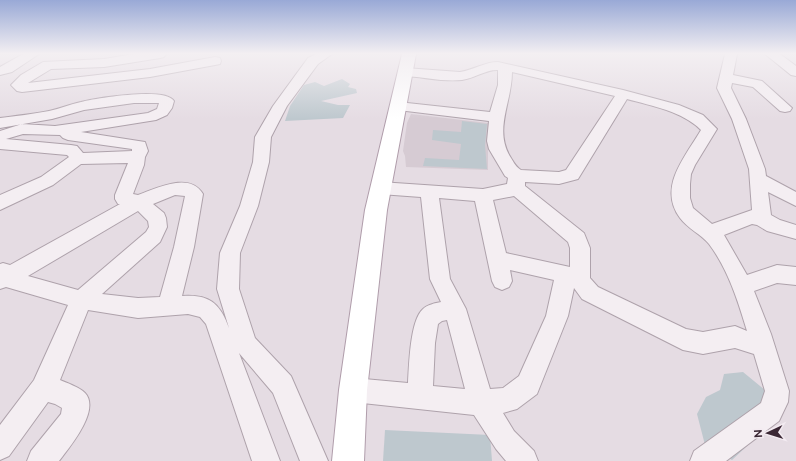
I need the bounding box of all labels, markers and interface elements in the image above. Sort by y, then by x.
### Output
north arrow [748,413,788,453]
text: N [752,429,765,438]

